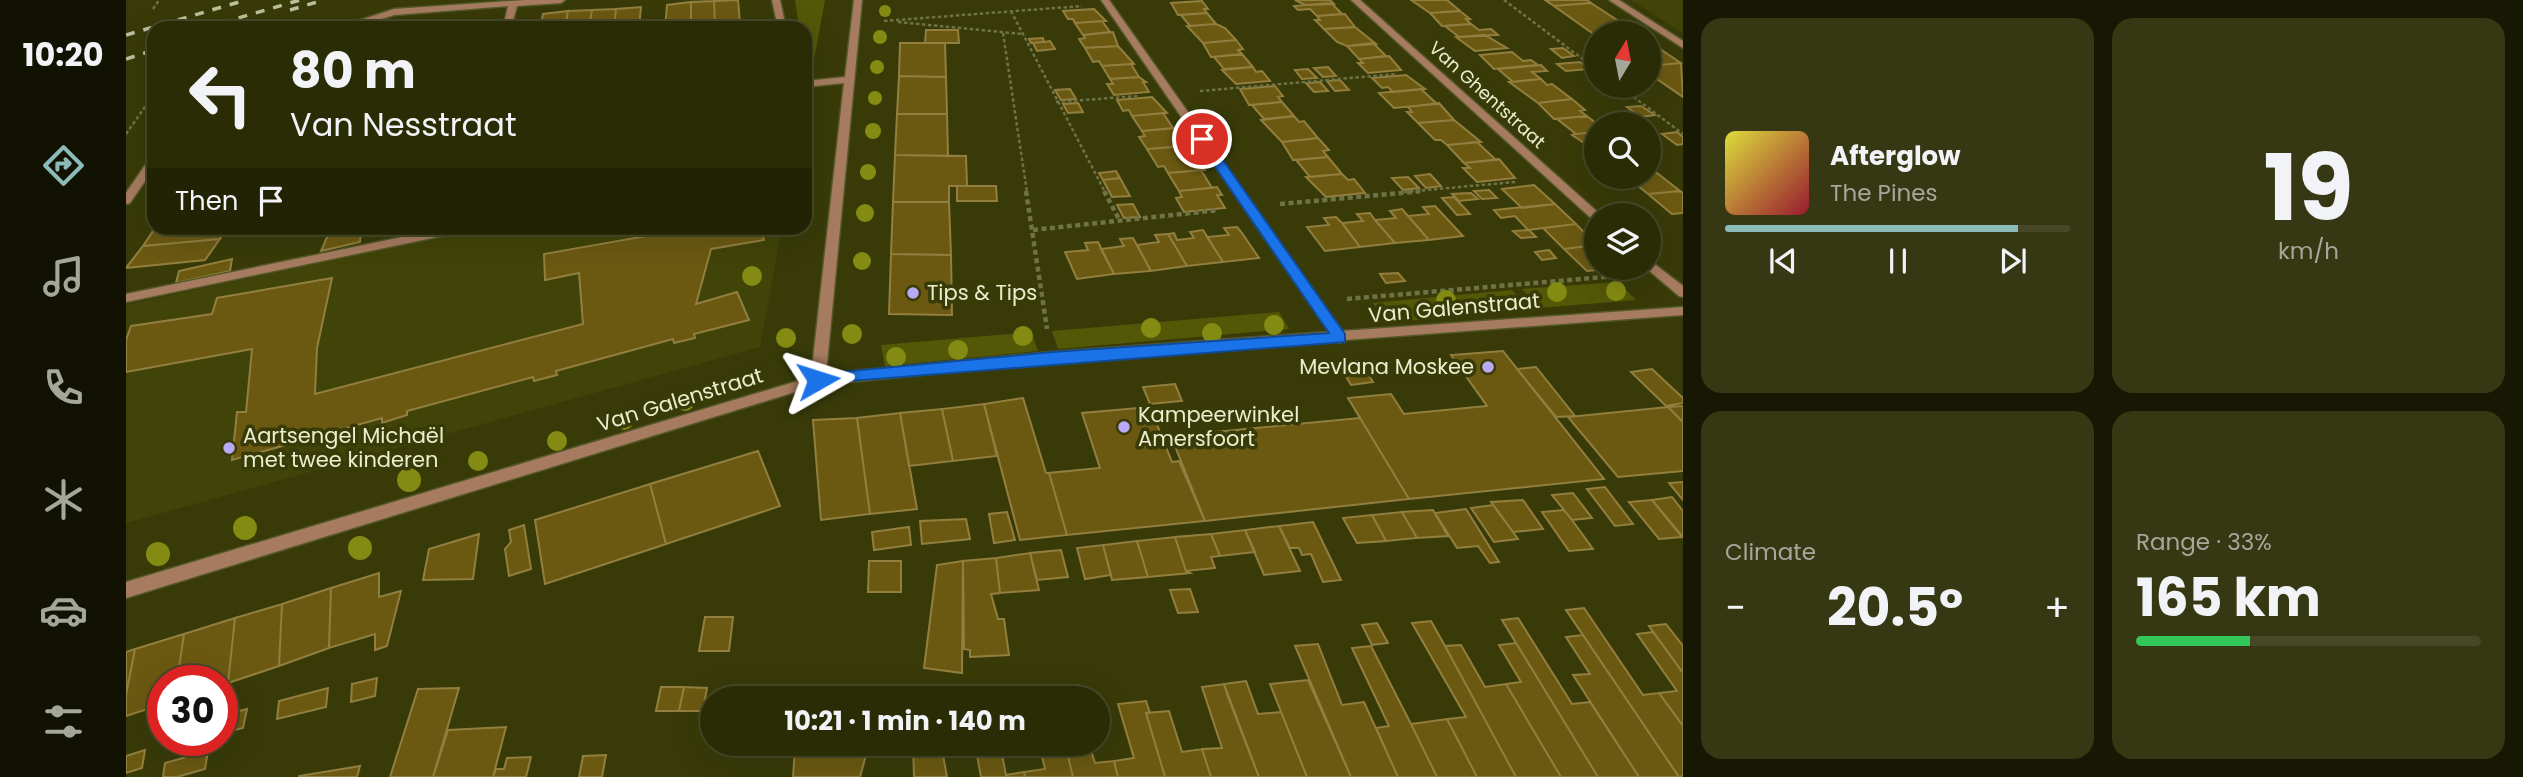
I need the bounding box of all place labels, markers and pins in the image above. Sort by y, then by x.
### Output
pin [1172,109,1232,169]
place label: Tips & Tips [927,278,1037,307]
marker: Tips & Tips [905,285,921,301]
place label: Mevlana Moskee [1299,352,1474,381]
marker: Mevlana Moskee [1480,359,1496,375]
place label: Kampeerwinkel Amersfoort [1138,400,1299,453]
marker: Kampeerwinkel Amersfoort [1116,419,1132,435]
place label: Aartsengel Michaël met twee kinderen [243,421,444,474]
marker: Aartsengel Michaël met twee kinderen [221,440,237,456]

